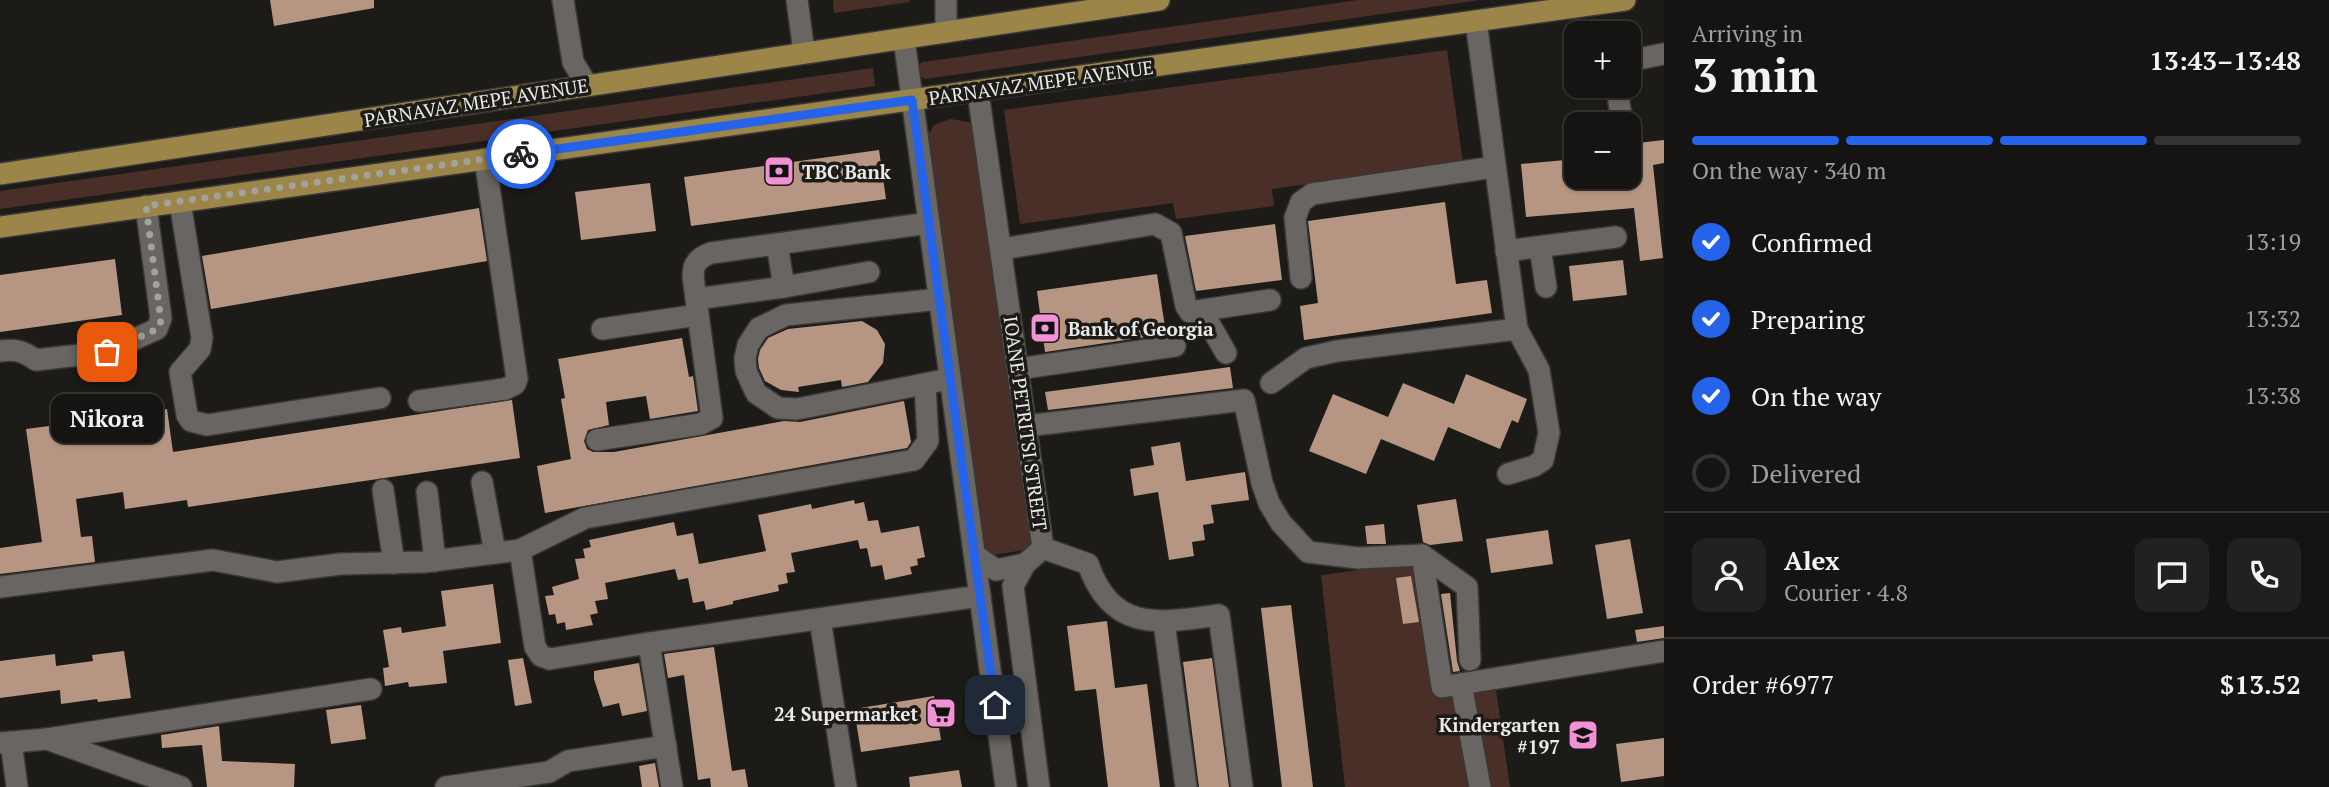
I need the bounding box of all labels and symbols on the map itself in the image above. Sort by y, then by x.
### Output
street label: PARNAVAZ MEPE AVENUE [927,54,1155,110]
street label: PARNAVAZ MEPE AVENUE [362,72,590,132]
courier [486,119,556,189]
bank icon: TBC Bank [762,154,796,188]
place label: TBC Bank [802,159,892,184]
bank icon: Bank of Georgia [1028,311,1062,345]
street label: IOANE PETRITSI STREET [999,314,1053,532]
place label: Bank of Georgia [1068,316,1214,341]
pin [77,322,137,382]
callout: Nikora [51,394,163,443]
pin [965,675,1025,735]
supermarket icon: 24 Supermarket [924,696,958,730]
place label: 24 Supermarket [774,701,918,726]
place label: Kindergarten #197 [1439,712,1561,759]
school or university icon: Kindergarten #197 [1566,718,1600,752]

